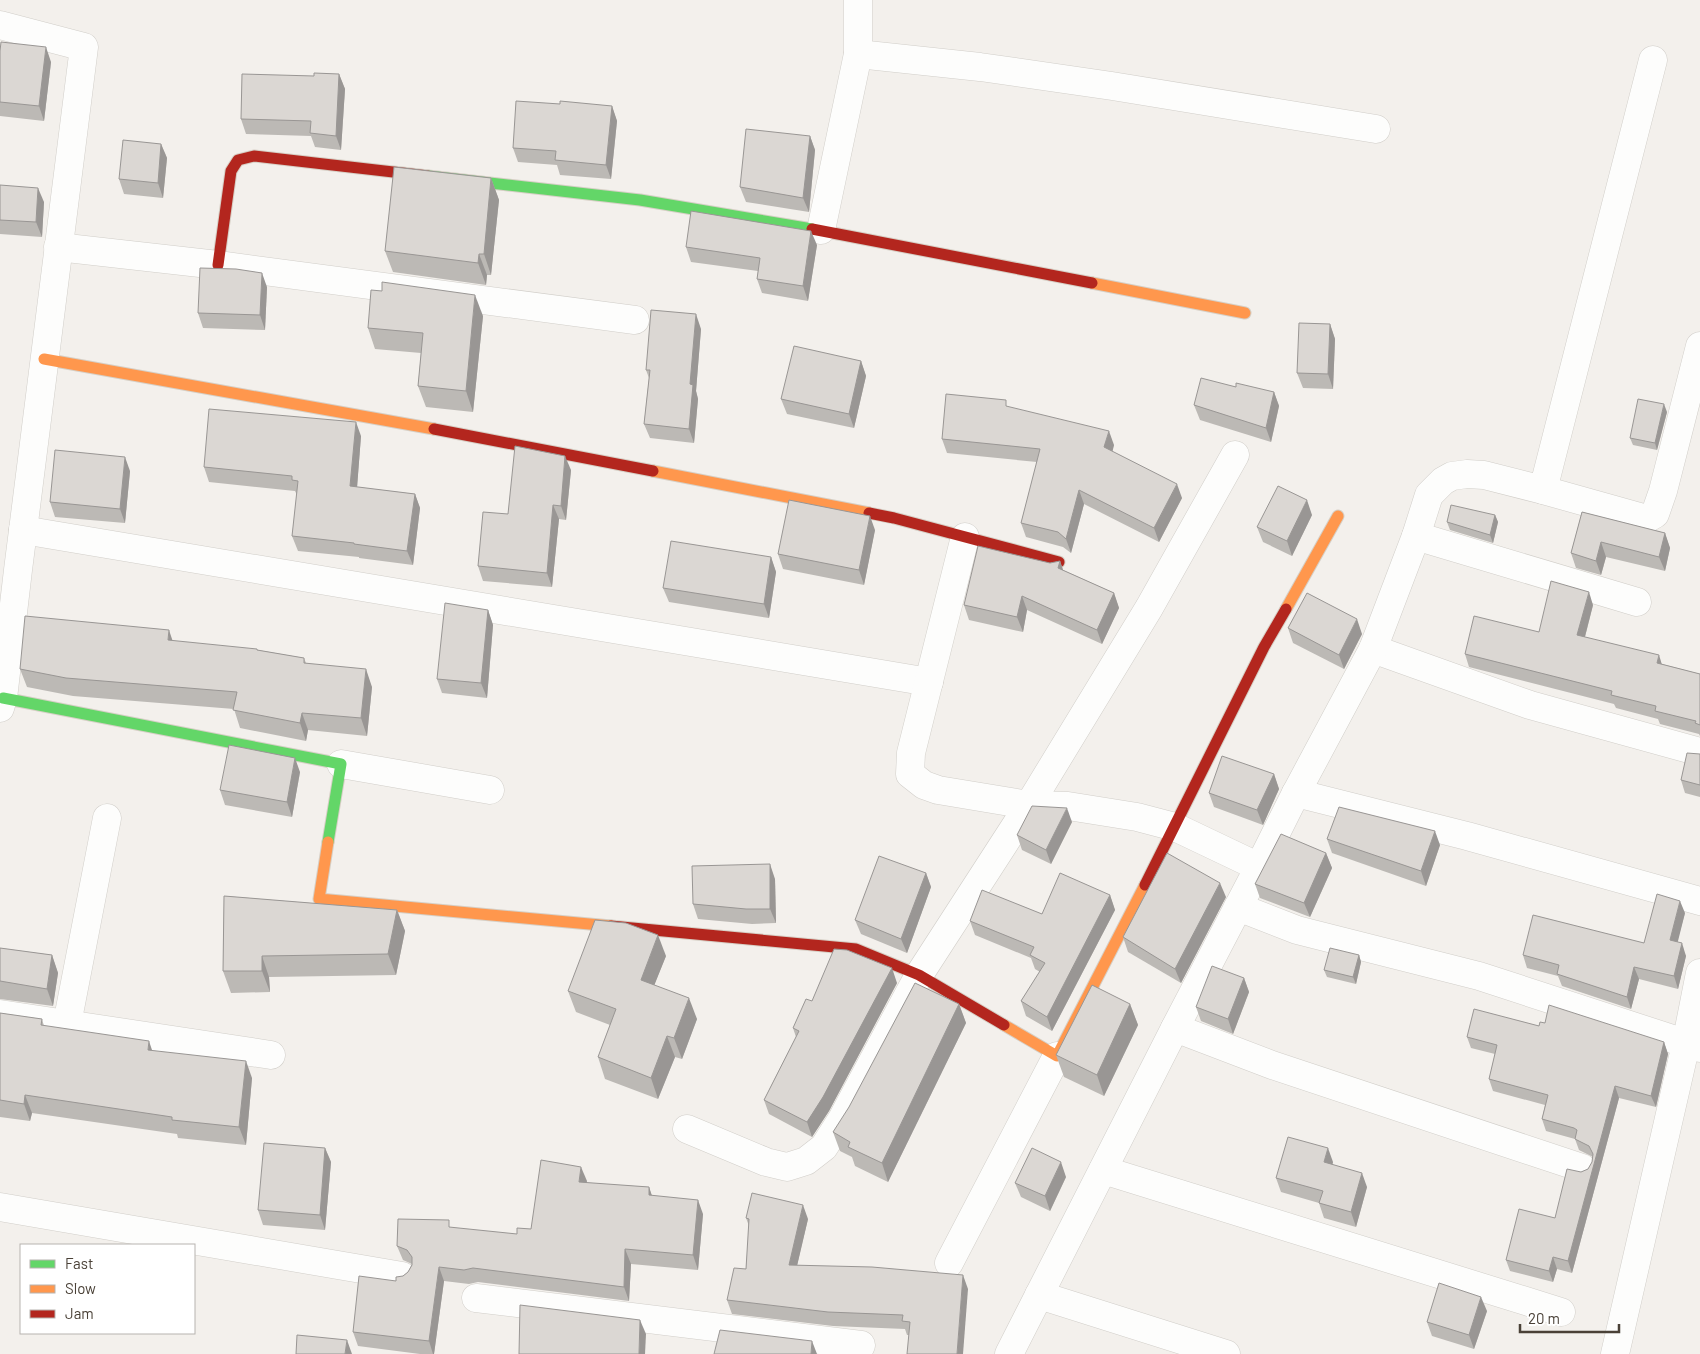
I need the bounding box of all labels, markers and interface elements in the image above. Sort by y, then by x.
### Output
legend [20,1244,195,1334]
text: Fast [65,1254,93,1272]
text: Slow [65,1279,96,1297]
scale bar [1520,1302,1619,1334]
text: Jam [65,1304,94,1322]
text: 20 m [1528,1309,1560,1327]

